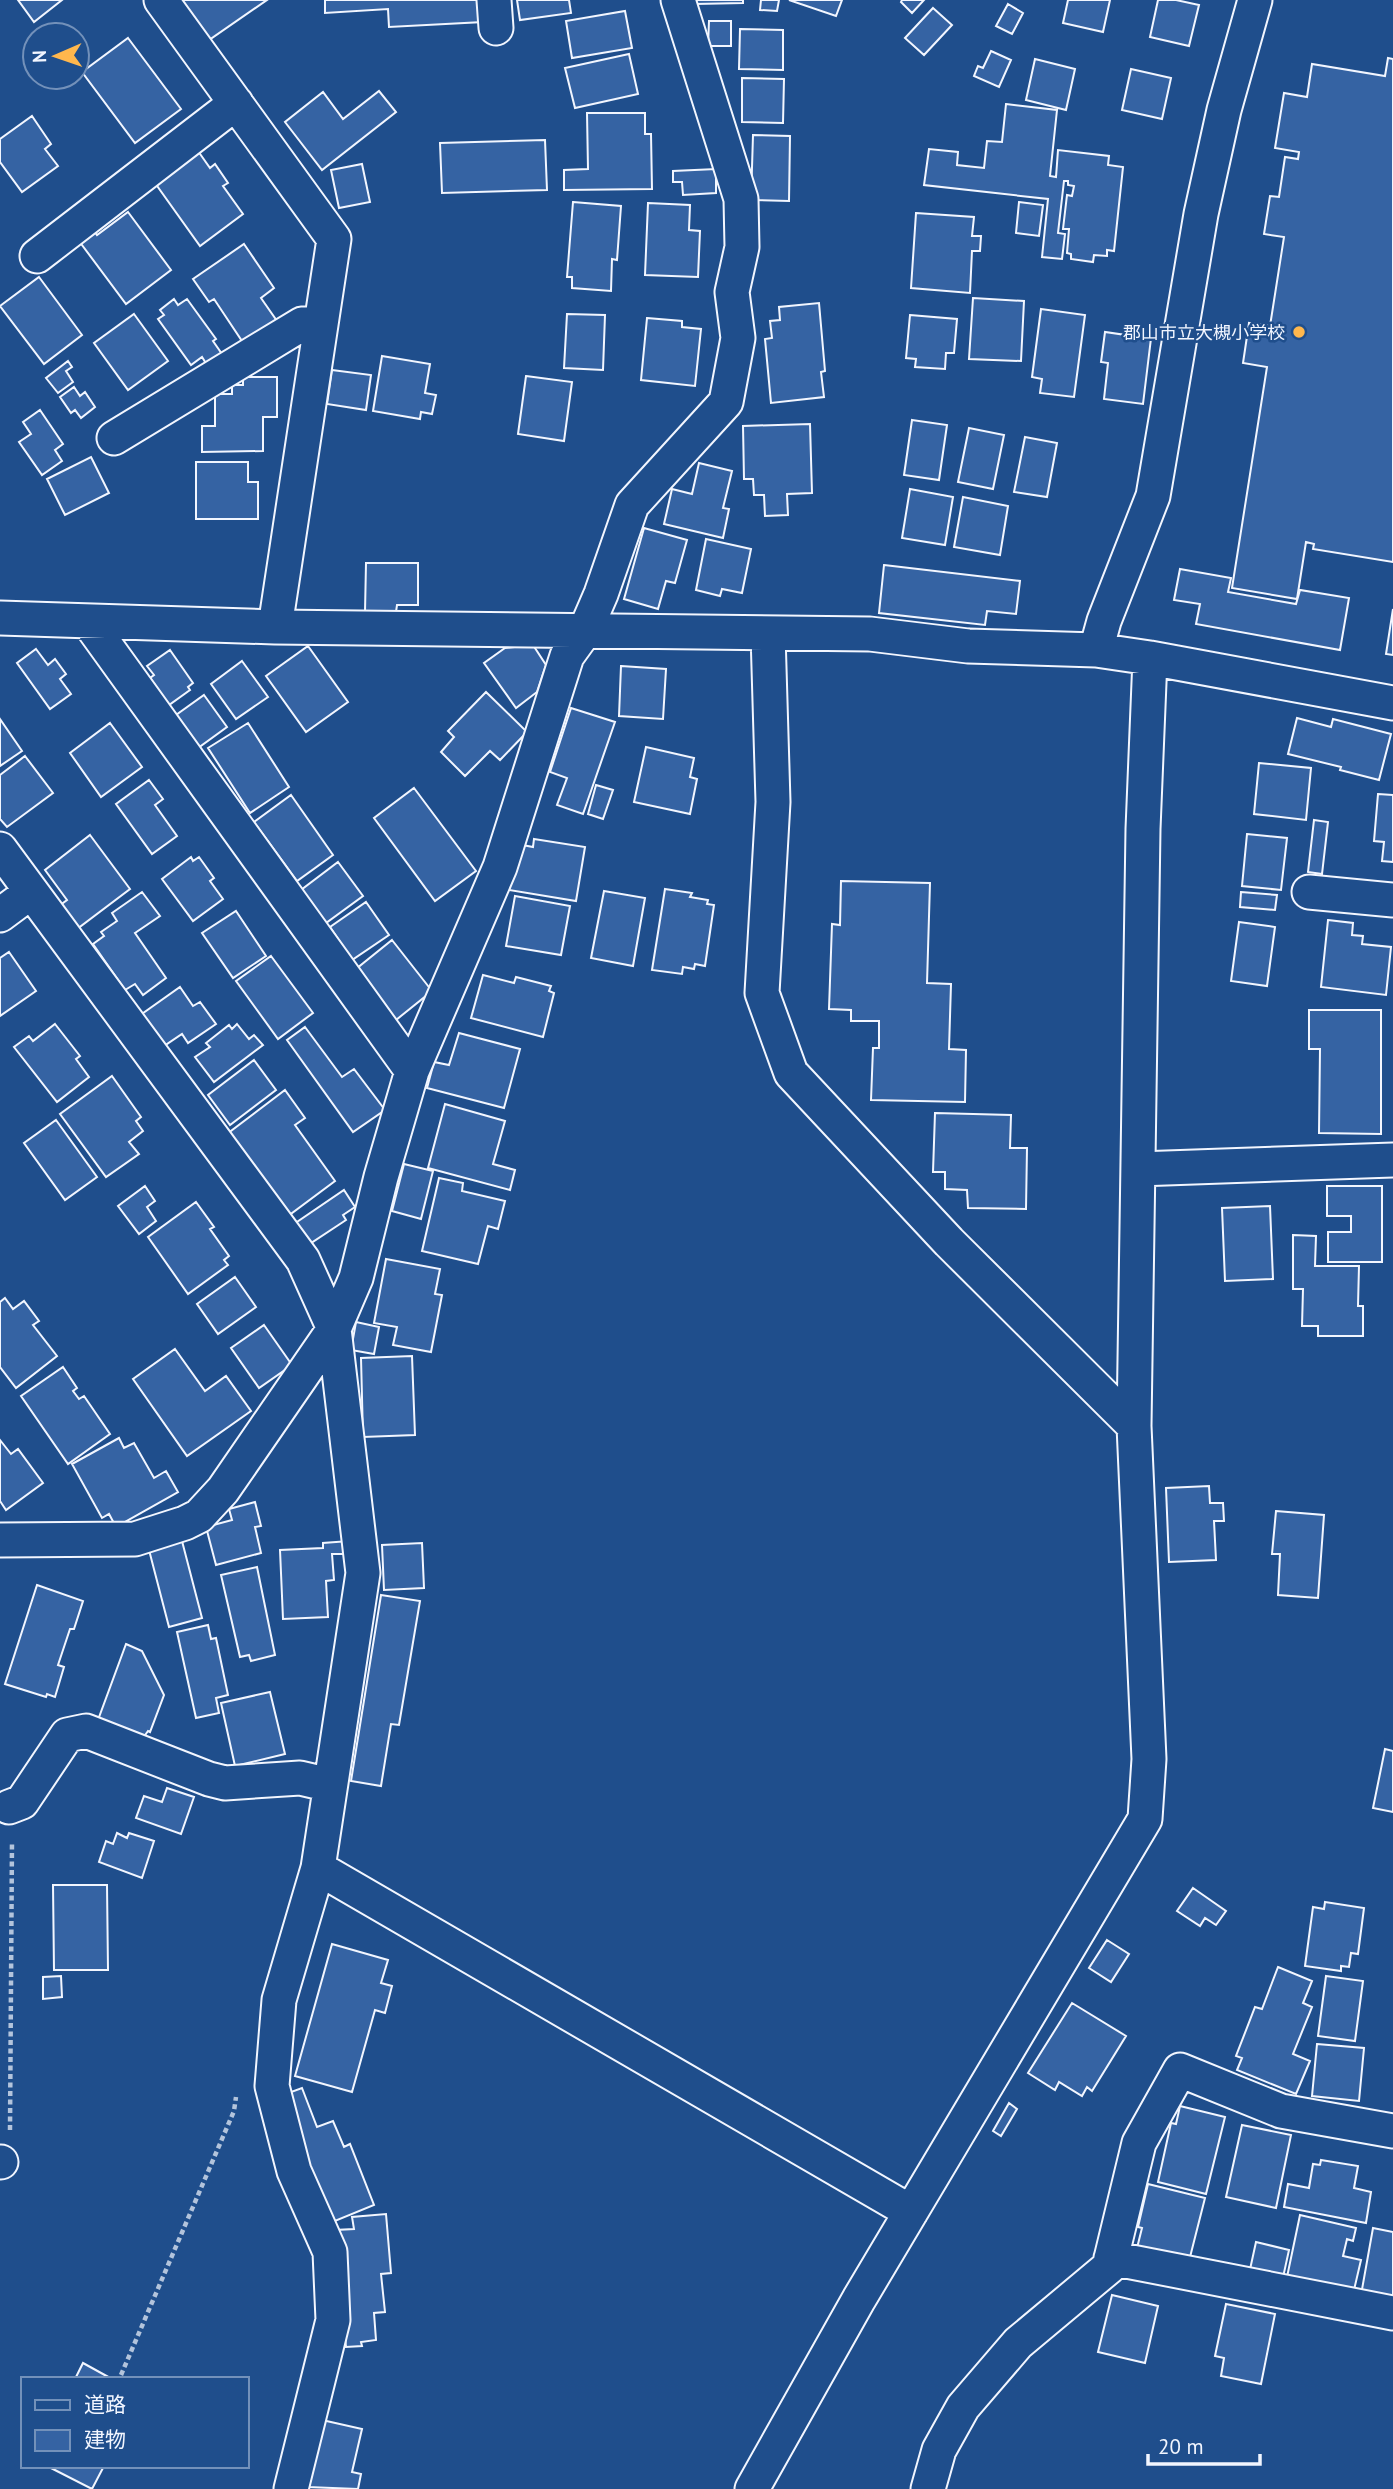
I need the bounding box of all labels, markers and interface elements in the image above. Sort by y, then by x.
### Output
north arrow [21,21,91,91]
text: N [27,50,51,63]
place label: 郡山市立大槻小学校 [1123,321,1285,344]
marker: 郡山市立大槻小学校 [1291,324,1307,340]
legend [21,2377,248,2468]
text: 道路 [84,2391,126,2418]
scale bar [1148,2422,1260,2466]
text: 建物 [84,2426,126,2453]
text: 20 m [1158,2433,1204,2460]

